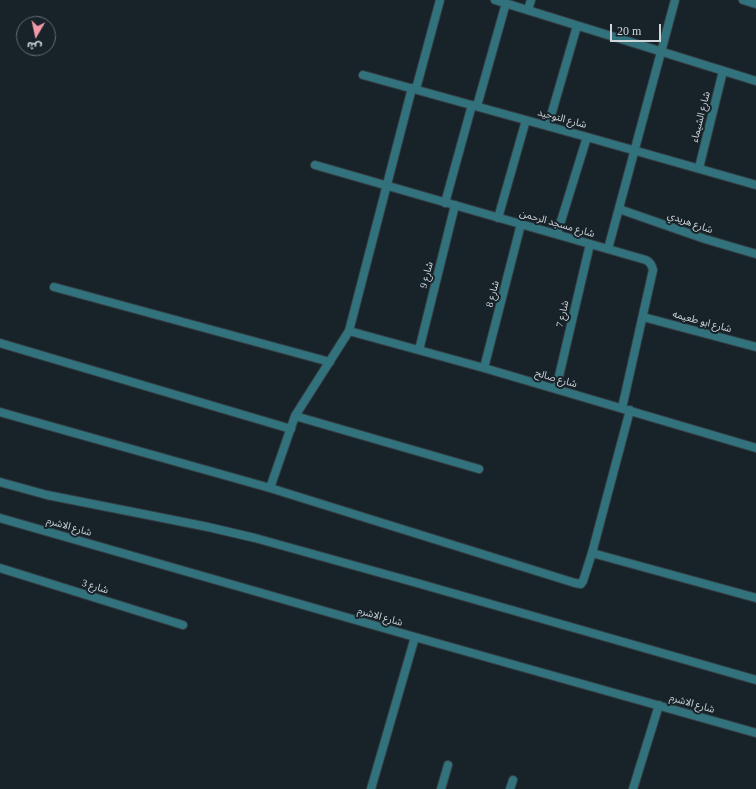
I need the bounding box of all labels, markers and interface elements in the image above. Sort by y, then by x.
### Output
north arrow [16,16,56,56]
scale bar [612,16,663,42]
text: 20 m [617,24,641,38]
text: ش [26,40,43,54]
street label: شارع الشيماء [689,90,713,144]
street label: شارع التوحيد [536,107,588,131]
street label: شارع مسجد الرحمن [518,208,596,240]
street label: شارع هريدي [666,210,714,236]
street label: شارع 9 [418,260,436,290]
street label: شارع 8 [484,279,502,309]
street label: شارع 7 [554,300,572,328]
street label: شارع ابو طعيمه [671,308,733,336]
street label: شارع صالح [534,367,578,391]
street label: شارع الاشرم [45,515,93,539]
street label: شارع 3 [80,577,110,597]
street label: شارع الاشرم [356,605,404,629]
street label: شارع الاشرم [668,692,716,716]

